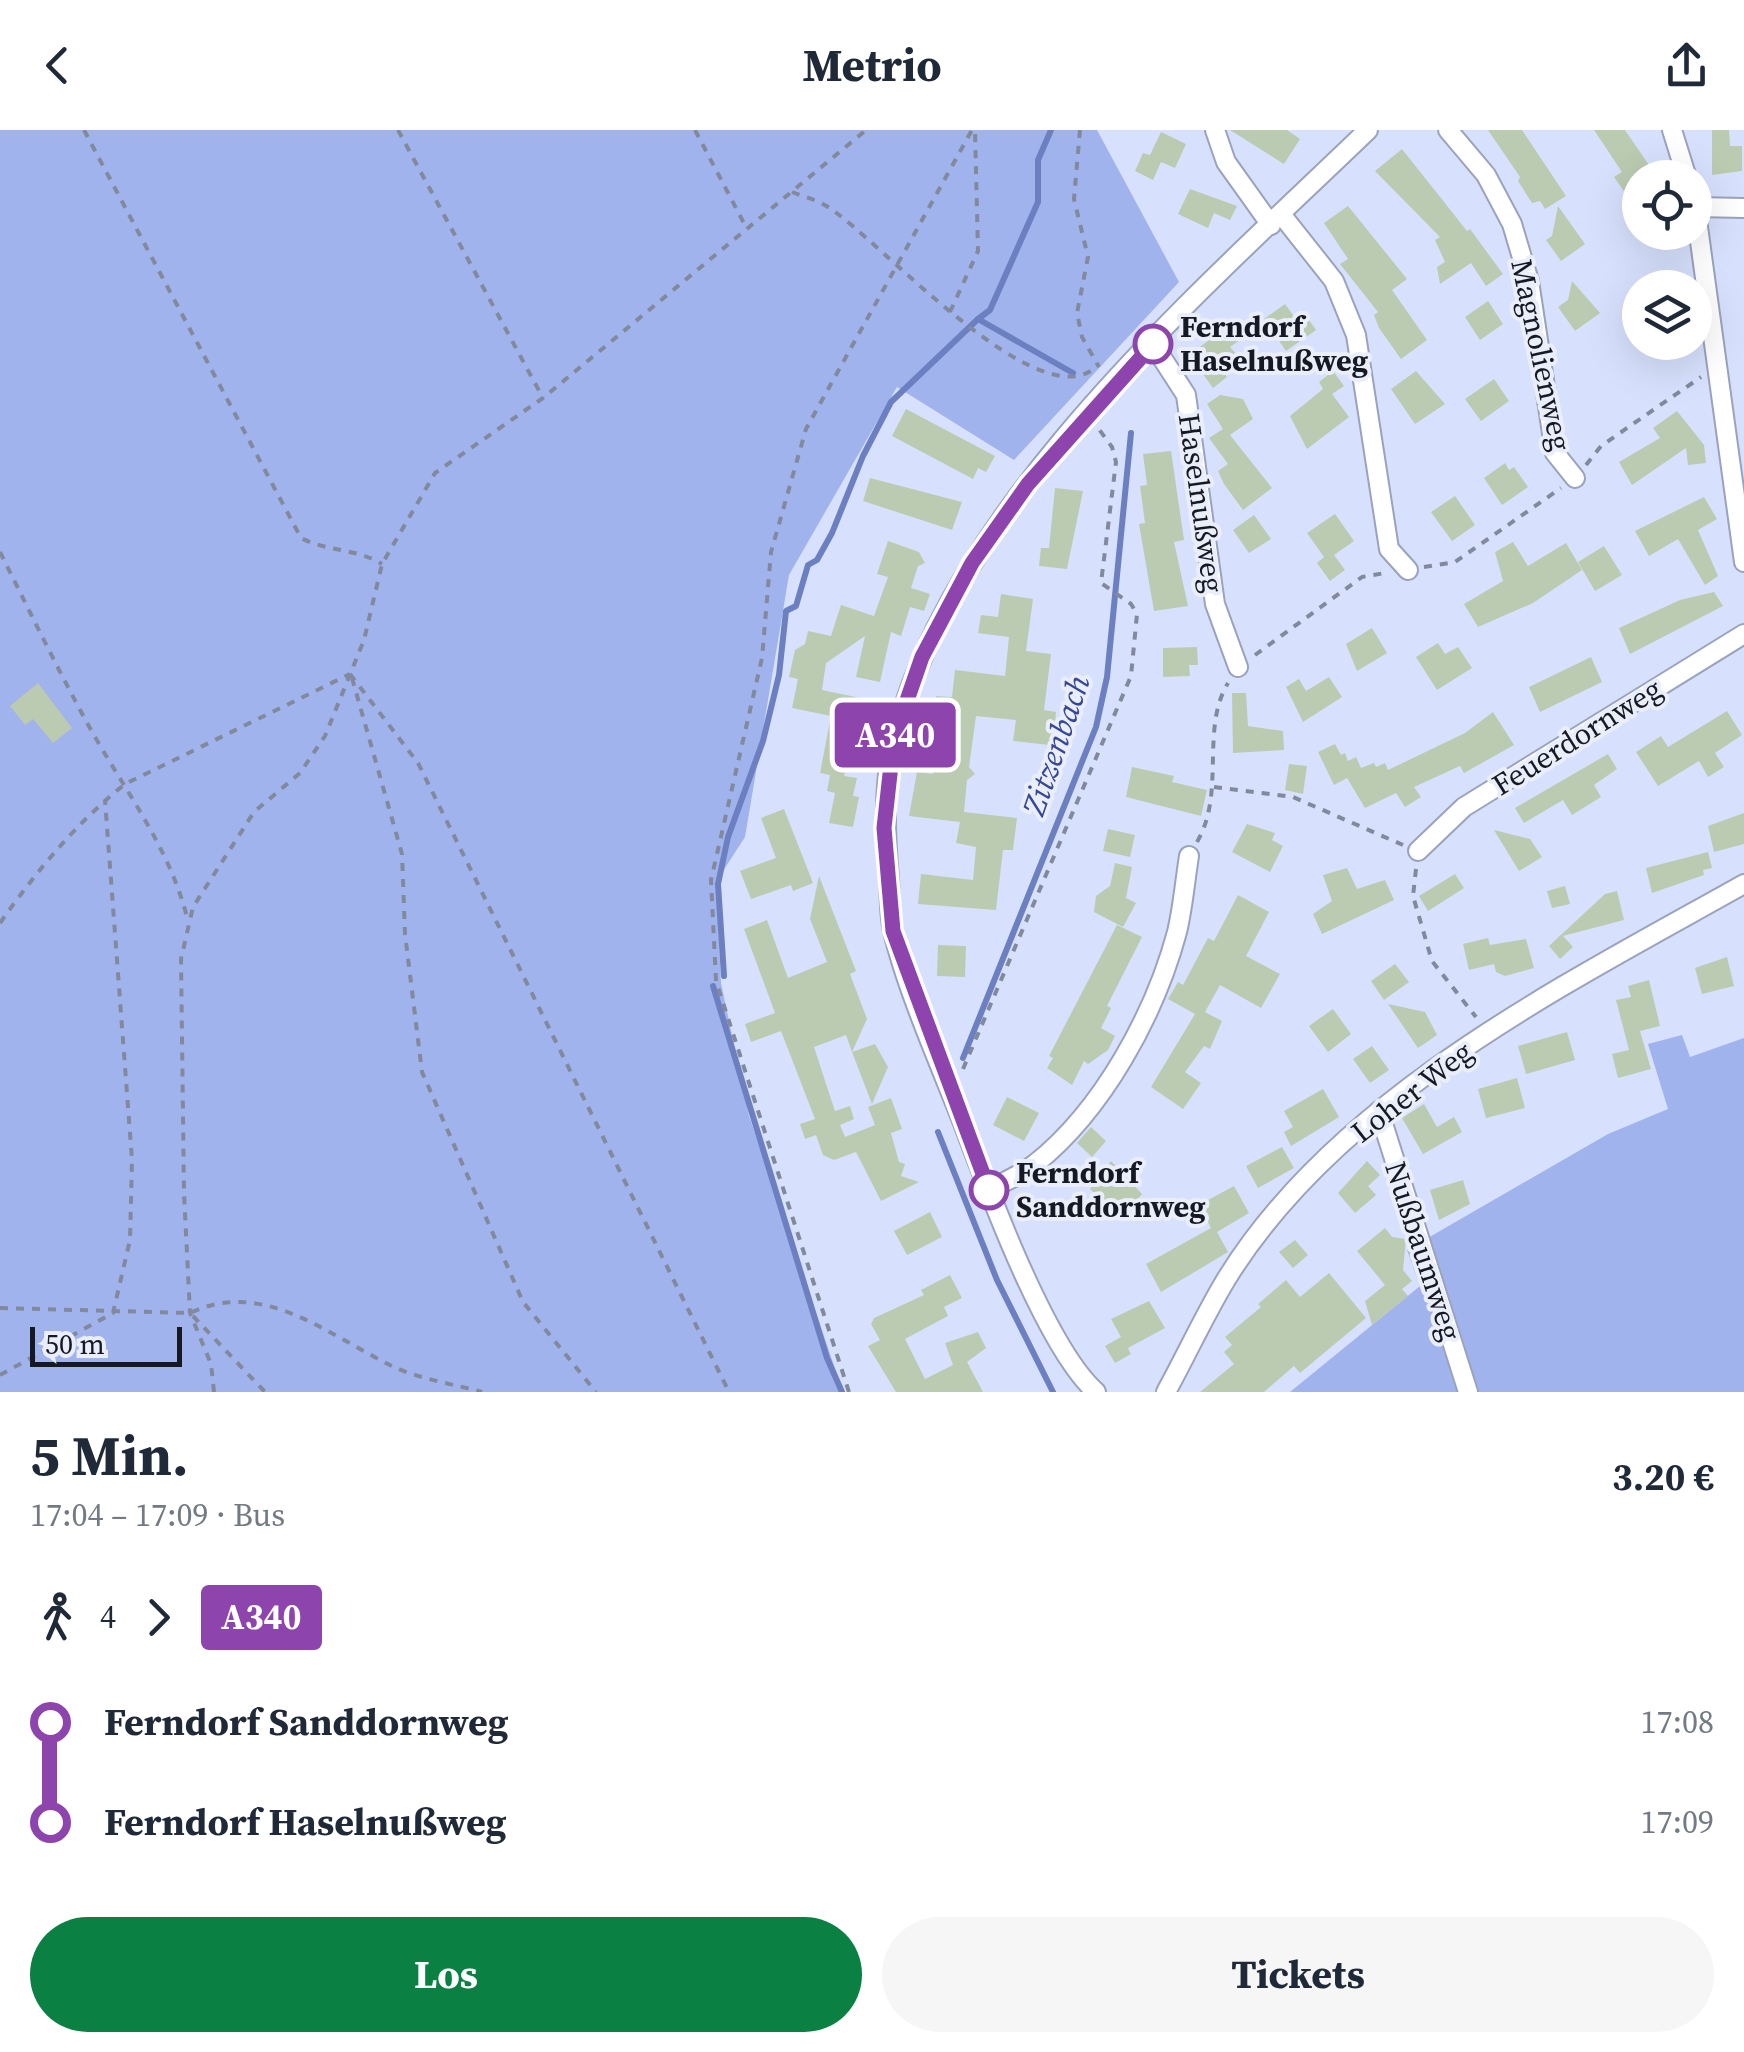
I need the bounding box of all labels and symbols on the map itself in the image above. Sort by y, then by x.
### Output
street label: Magnolienweg [1501,255,1582,455]
place label: Ferndorf Haselnußweg [1180,306,1368,381]
marker: Ferndorf Haselnußweg [1134,325,1172,363]
street label: Haselnußweg [1169,411,1234,595]
water label: Zitzenbach [1011,668,1101,822]
street label: Feuerdornweg [1484,668,1669,805]
line badge: A340 [825,702,965,768]
street label: Loher Weg [1342,1031,1481,1152]
place label: Ferndorf Sanddornweg [1016,1152,1206,1227]
street label: Nußbaumweg [1375,1156,1472,1346]
marker: Ferndorf Sanddornweg [970,1171,1008,1209]
scale bar [30,1322,182,1366]

